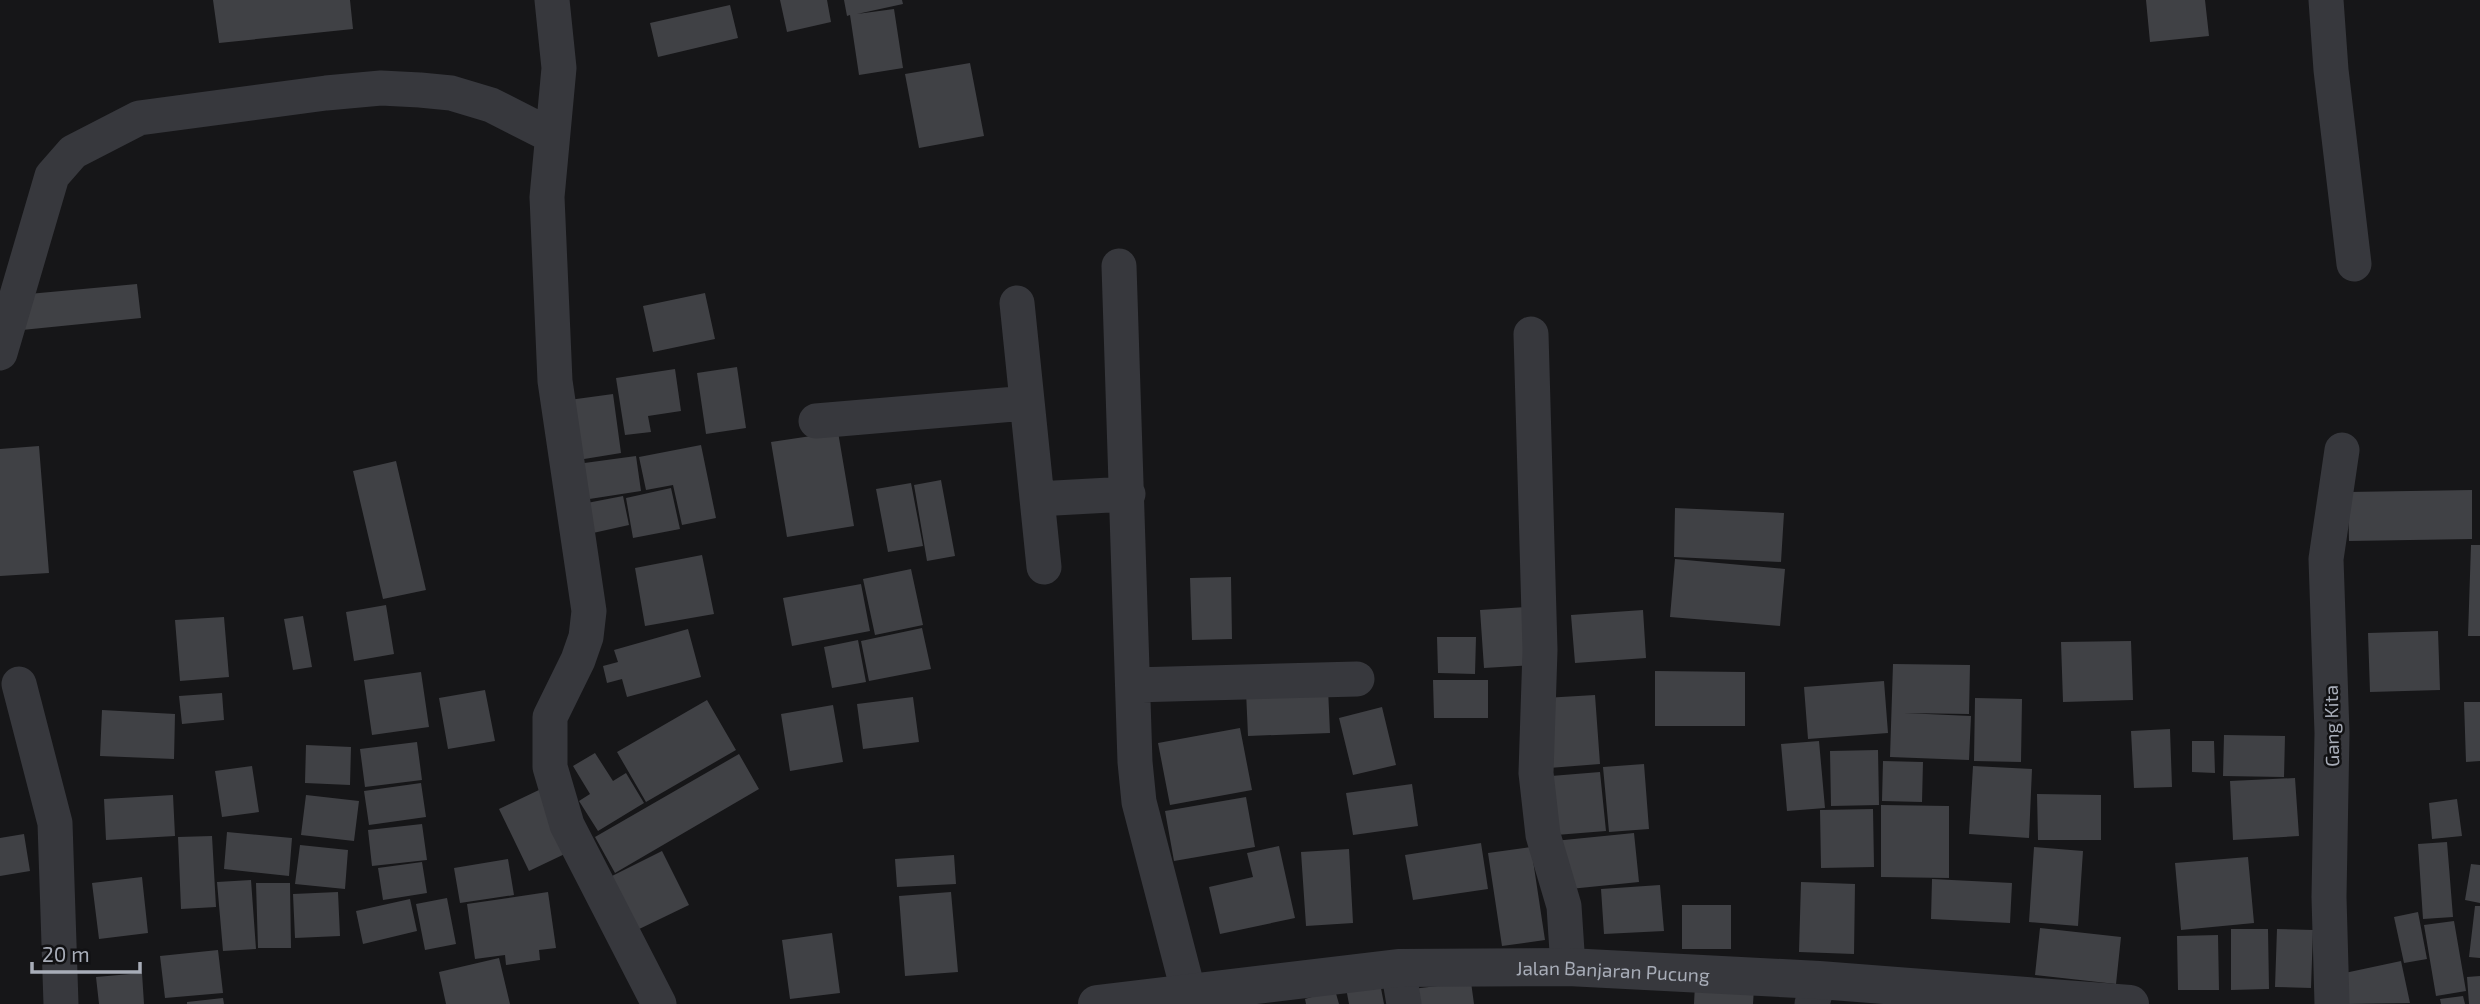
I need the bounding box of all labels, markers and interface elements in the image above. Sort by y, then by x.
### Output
street label: Gang Kita [2319,685,2343,767]
scale bar [32,930,140,974]
text: 20 m [42,941,90,966]
street label: Jalan Banjaran Pucung [1516,955,1711,986]

